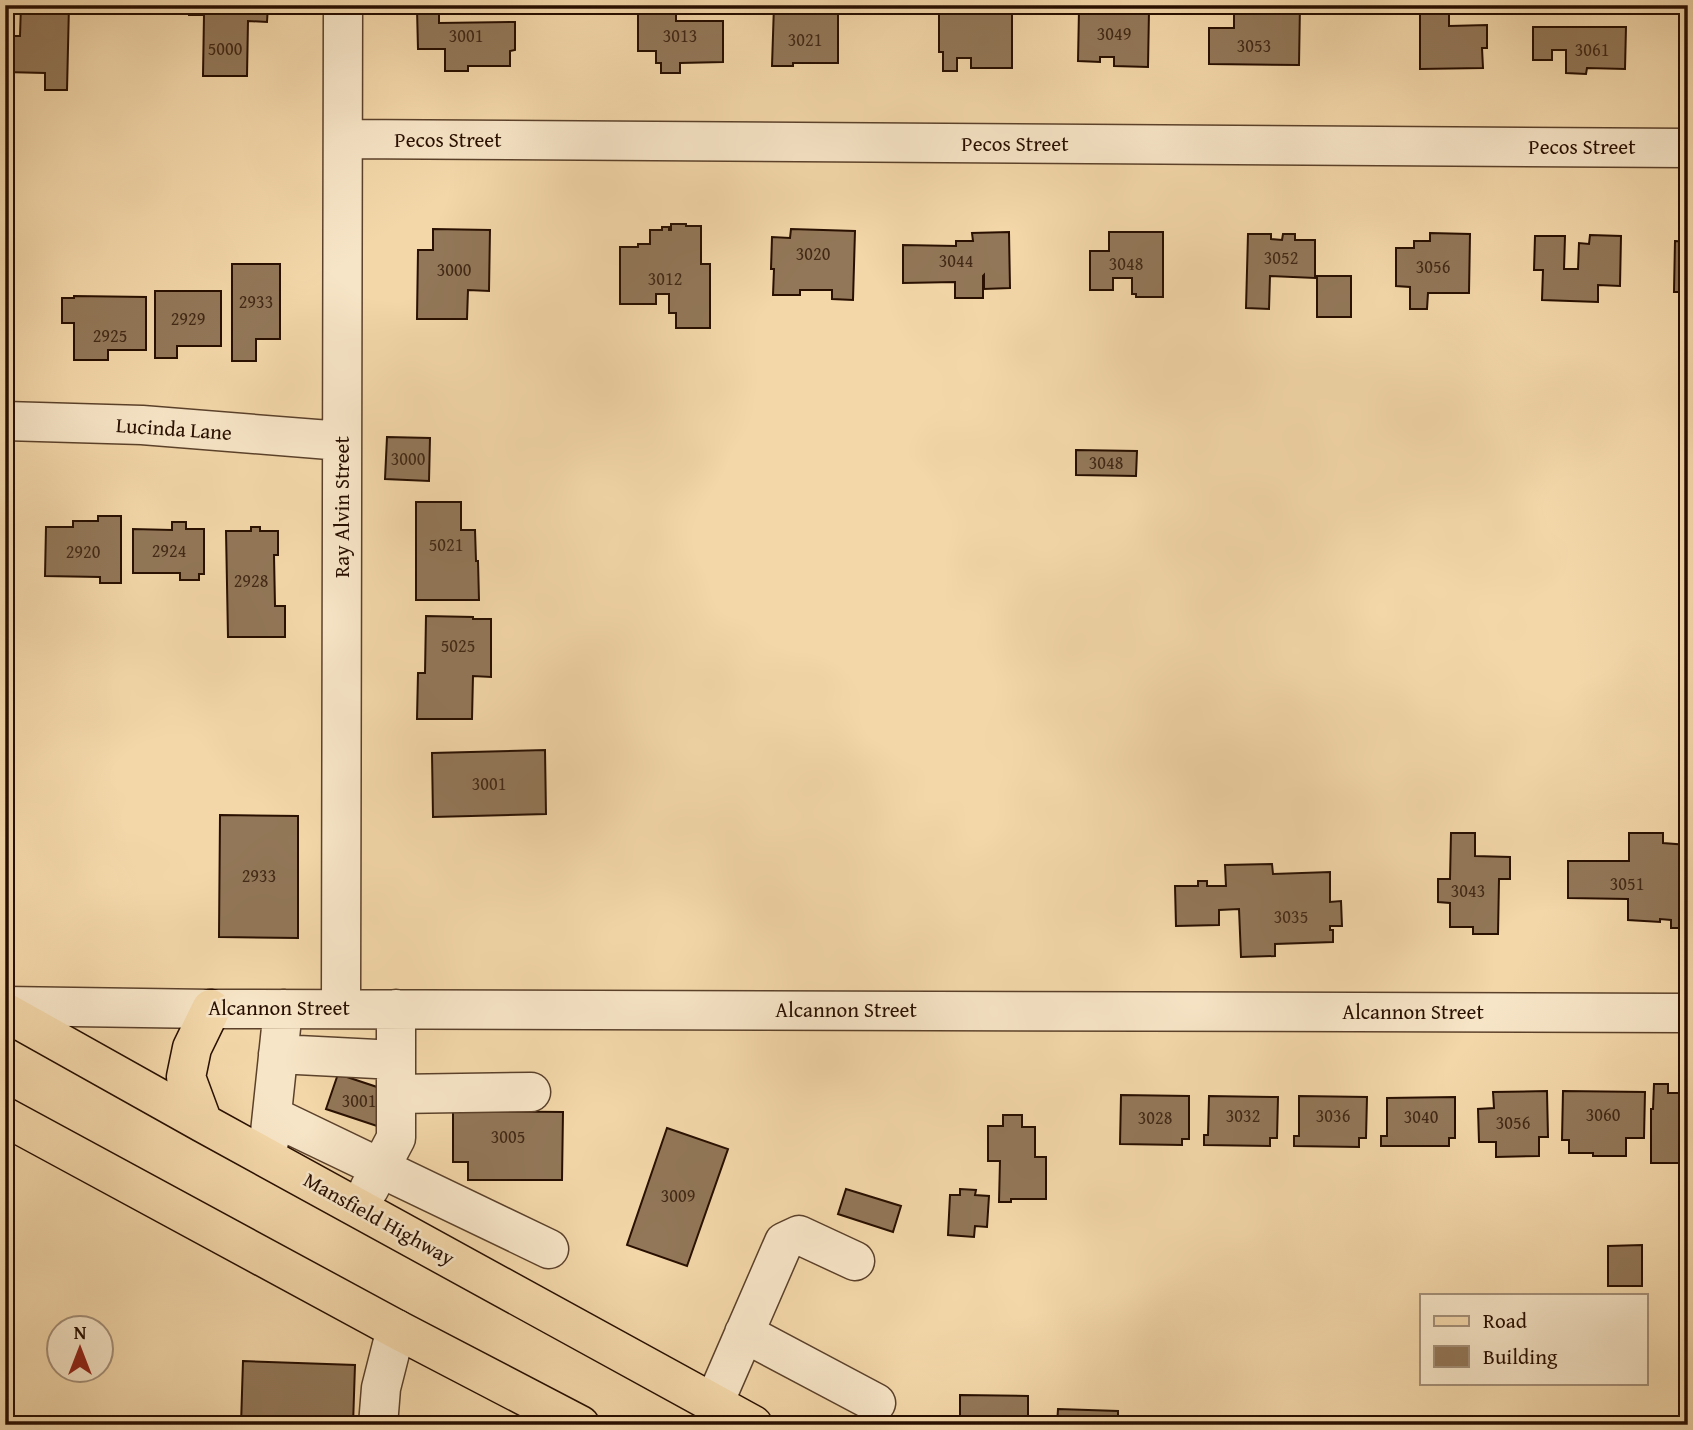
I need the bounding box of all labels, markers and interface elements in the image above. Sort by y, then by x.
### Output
house number: 3049 [1097,20,1131,47]
house number: 3001 [449,22,483,49]
house number: 3013 [663,22,697,49]
house number: 3021 [788,26,822,53]
house number: 3053 [1237,32,1271,59]
house number: 5000 [208,35,243,62]
house number: 3061 [1575,36,1609,63]
street label: Pecos Street [394,124,502,155]
street label: Pecos Street [961,128,1069,159]
street label: Pecos Street [1528,131,1636,162]
house number: 3020 [796,240,831,267]
house number: 3052 [1264,244,1298,271]
house number: 3044 [939,247,973,274]
house number: 3048 [1109,250,1143,277]
house number: 3056 [1416,253,1450,280]
house number: 3000 [437,256,472,283]
house number: 3012 [648,265,682,292]
house number: 2933 [239,288,273,315]
house number: 2929 [171,305,205,332]
house number: 2925 [93,322,127,349]
street label: Lucinda Lane [115,409,233,448]
street label: Ray Alvin Street [326,436,357,578]
house number: 3000 [391,445,426,472]
house number: 3048 [1089,449,1123,476]
house number: 5021 [429,531,463,558]
house number: 2924 [152,537,186,564]
house number: 2920 [66,538,101,565]
house number: 2928 [234,567,268,594]
house number: 5025 [441,632,475,659]
house number: 3001 [472,770,506,797]
house number: 2933 [242,862,276,889]
house number: 3051 [1610,870,1644,897]
house number: 3043 [1451,877,1485,904]
house number: 3035 [1274,903,1308,930]
street label: Alcannon Street [208,992,350,1023]
street label: Alcannon Street [775,994,917,1025]
street label: Alcannon Street [1342,996,1484,1027]
house number: 3001 [342,1087,376,1114]
house number: 3060 [1586,1101,1621,1128]
house number: 3032 [1226,1102,1260,1129]
house number: 3036 [1316,1102,1350,1129]
house number: 3040 [1404,1103,1439,1130]
house number: 3028 [1138,1104,1172,1131]
house number: 3056 [1496,1109,1530,1136]
house number: 3005 [491,1123,525,1150]
street label: Mansfield Highway [298,1164,461,1273]
house number: 3009 [661,1182,695,1209]
legend [1420,1294,1648,1384]
text: Road [1483,1305,1528,1336]
north arrow [46,1314,116,1384]
text: N [74,1318,87,1346]
text: Building [1483,1341,1558,1372]

